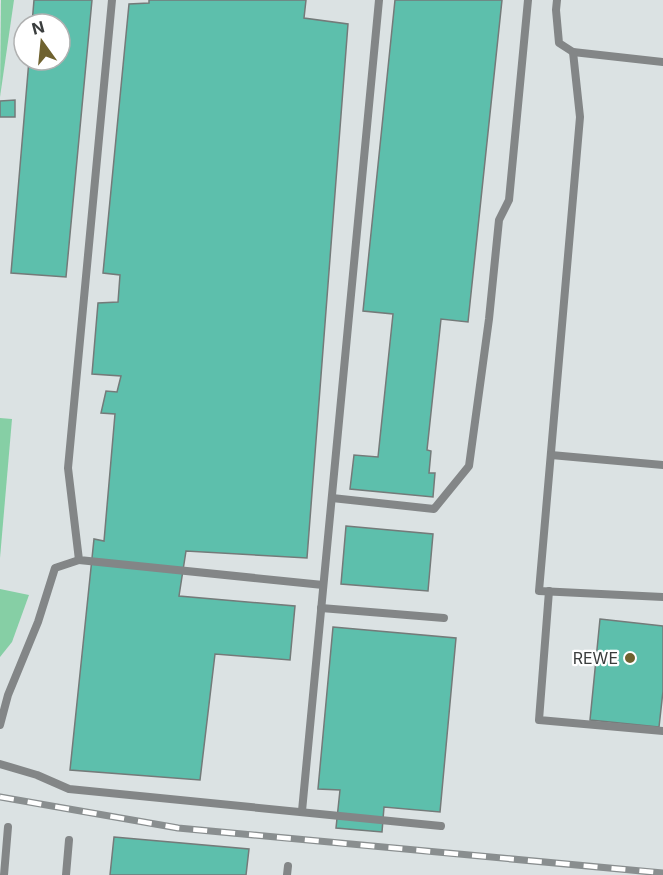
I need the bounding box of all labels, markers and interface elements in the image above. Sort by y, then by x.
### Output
north arrow [12,12,72,72]
text: N [30,16,47,39]
place label: REWE [573,648,618,668]
marker: REWE [623,651,637,665]

